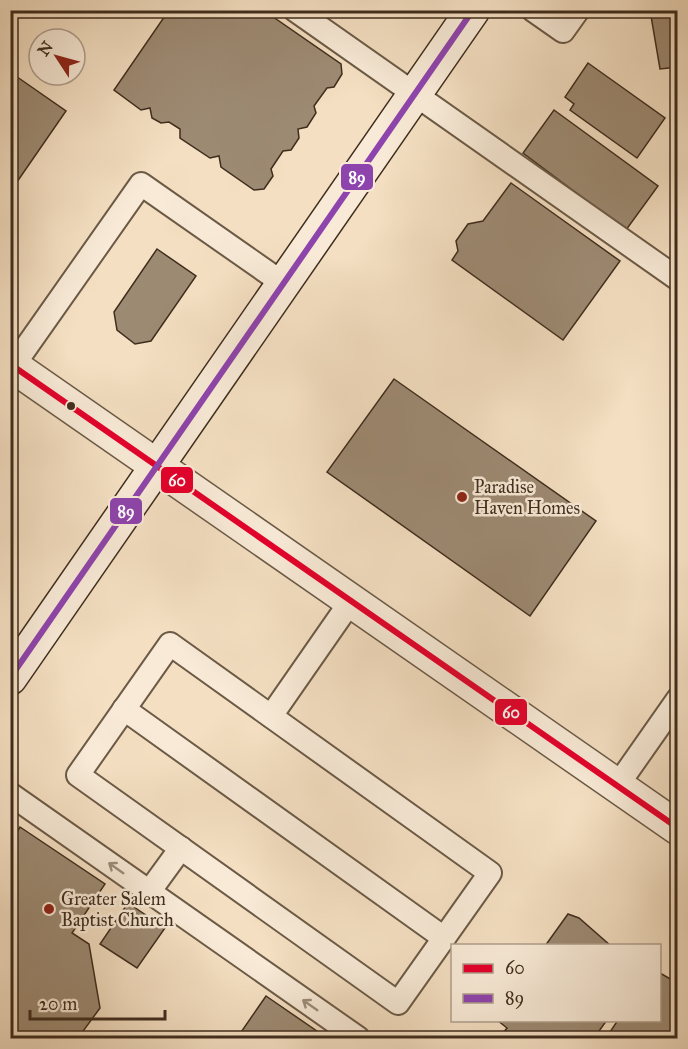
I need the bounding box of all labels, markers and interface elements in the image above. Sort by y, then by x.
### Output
north arrow [27,27,87,87]
text: N [34,37,57,60]
line badge: 89 [340,163,374,191]
text: 89 [348,168,366,188]
unlabelled marker [65,400,77,412]
line badge: 60 [160,466,194,494]
text: 60 [168,471,186,490]
place label: Paradise Haven Homes [474,476,580,519]
marker: Paradise Haven Homes [455,490,469,504]
line badge: 89 [109,497,143,525]
text: 89 [117,502,135,522]
line badge: 60 [494,698,528,726]
text: 60 [502,703,520,722]
one-way arrow [108,862,124,875]
place label: Greater Salem Baptist Church [61,888,174,931]
marker: Greater Salem Baptist Church [42,902,56,916]
legend [451,944,661,1022]
text: 60 [505,957,525,979]
scale bar [30,983,165,1021]
text: 89 [505,987,524,1009]
text: 20 m [39,993,77,1015]
one-way arrow [302,999,318,1011]

